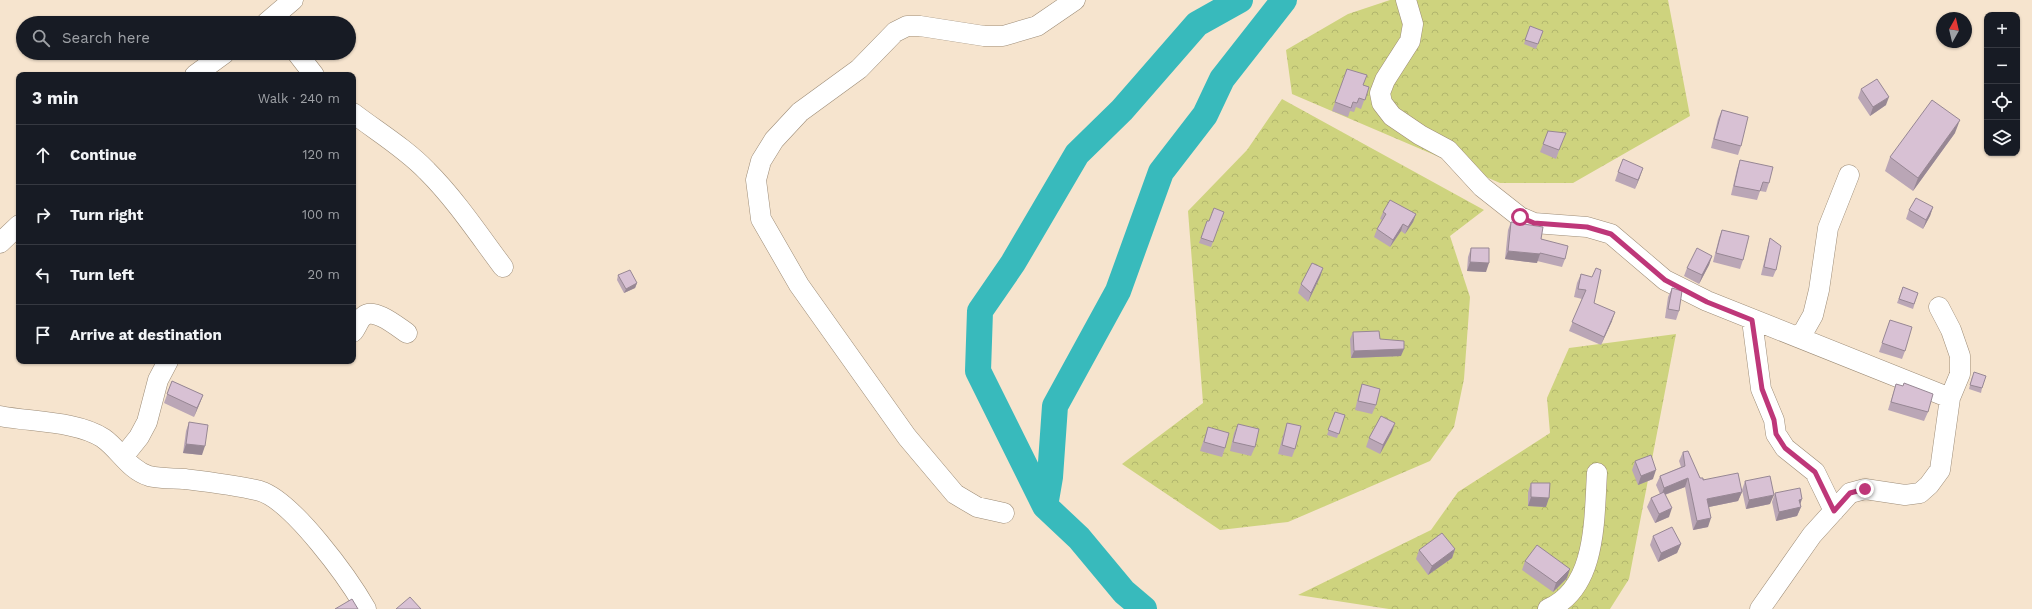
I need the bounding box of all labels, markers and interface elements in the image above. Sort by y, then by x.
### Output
north arrow [1936,12,1972,48]
map controls [1984,12,2020,156]
button: + [1984,12,2020,48]
search box [16,16,356,60]
icon: search [30,27,52,49]
text: Search here [62,29,150,47]
button: − [1984,48,2020,84]
button: locate [1984,84,2020,120]
text: 3 min [32,88,78,108]
text: Walk · 240 m [258,91,340,106]
button: layers [1984,120,2020,156]
icon: ahead [32,144,54,166]
text: Continue [70,146,137,164]
text: 120 m [302,147,340,162]
icon: right [32,204,54,226]
text: Turn right [70,206,143,224]
text: 100 m [302,207,340,222]
route start [1511,208,1529,226]
icon: left [32,264,54,286]
text: Turn left [70,266,134,284]
text: 20 m [308,267,340,282]
icon: arrive [32,324,54,346]
text: Arrive at destination [70,326,222,344]
route end [1856,480,1874,498]

